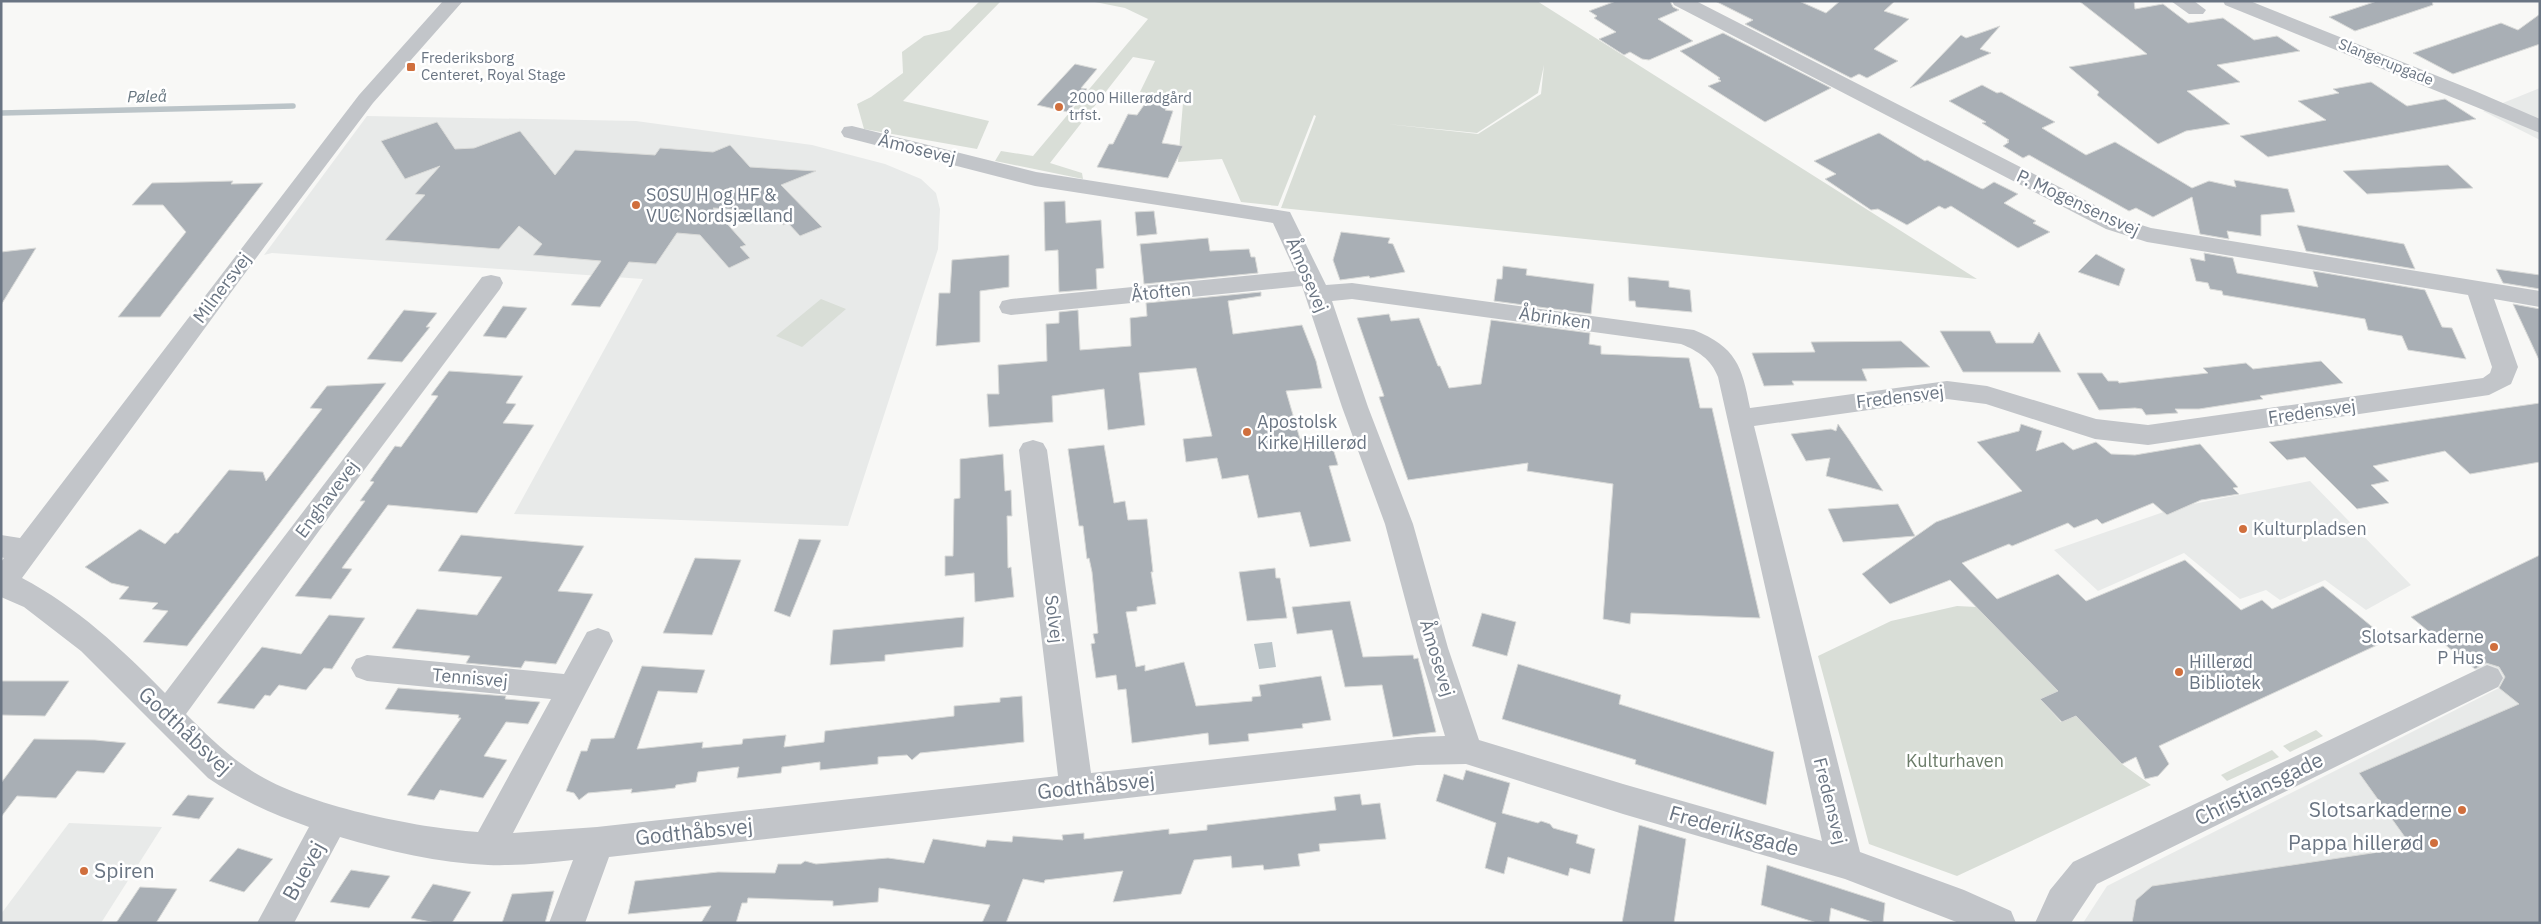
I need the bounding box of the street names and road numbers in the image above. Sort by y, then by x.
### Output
street label: Slangerupgade [2336,34,2437,89]
street label: Åmosevej [876,127,958,169]
street label: P. Mogensensvej [2013,164,2143,241]
street label: Åmosevej [1281,234,1334,316]
street label: Milnersvej [188,248,256,328]
street label: Åtoften [1130,276,1192,306]
street label: Åbrinken [1518,300,1593,334]
street label: Fredensvej [1855,380,1945,413]
street label: Fredensvej [2267,394,2357,429]
street label: Enghavevej [290,455,363,542]
street label: Solvej [1040,594,1069,644]
street label: Åmosevej [1415,616,1461,699]
street label: Tennisvej [431,663,509,692]
street label: Godthåbsvej [133,680,238,781]
street label: Christiansgade [2190,745,2327,831]
street label: Fredensvej [1809,755,1852,846]
street label: Godthåbsvej [1036,765,1156,805]
street label: Frederiksgade [1666,798,1803,862]
street label: Godthåbsvej [634,811,754,851]
street label: Buevej [275,836,331,905]

